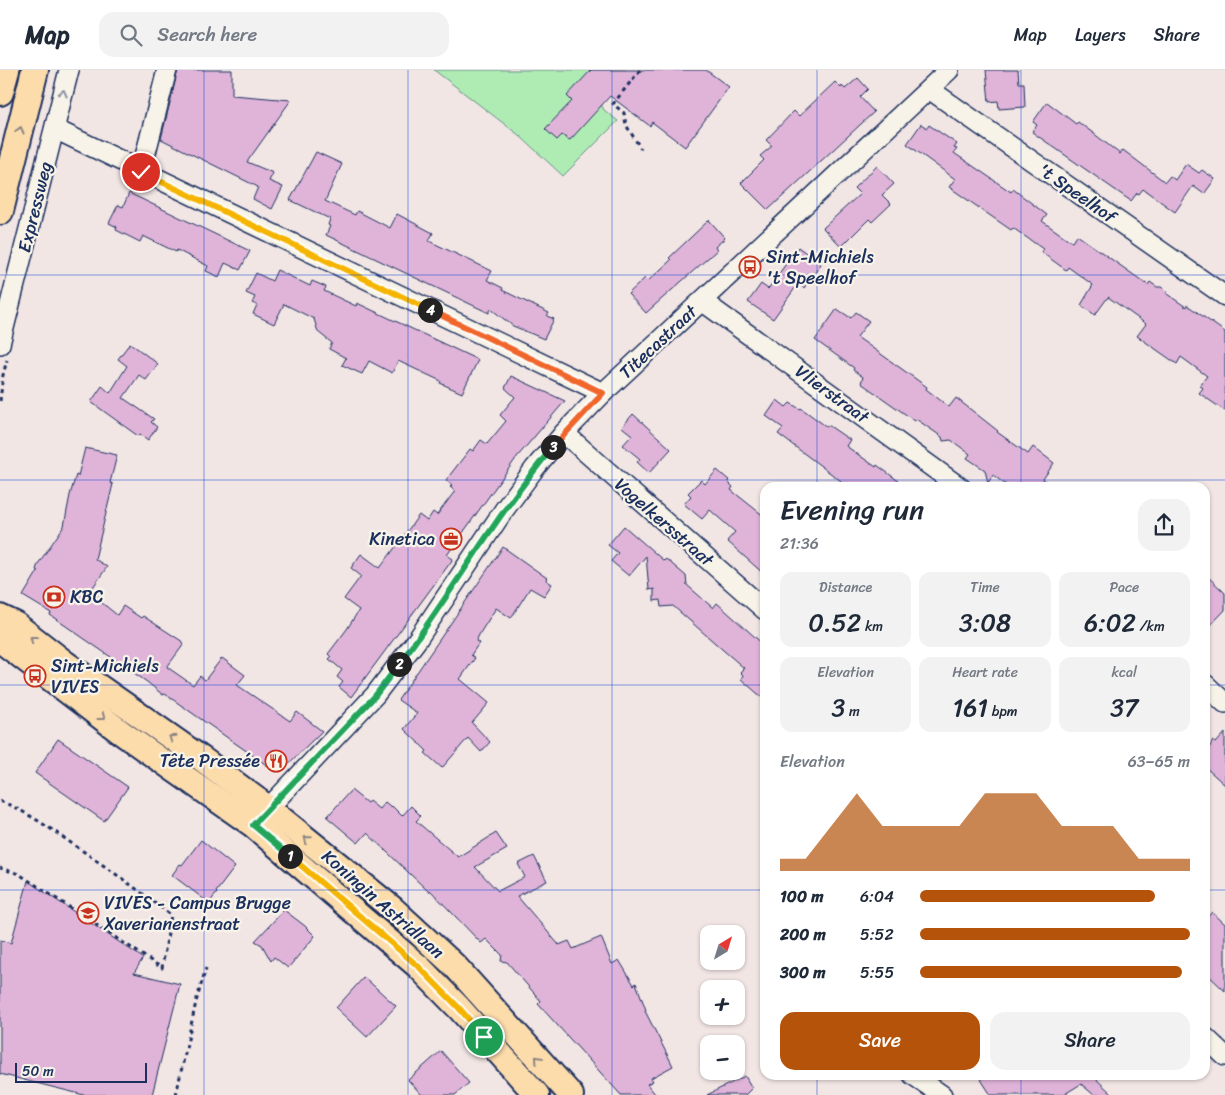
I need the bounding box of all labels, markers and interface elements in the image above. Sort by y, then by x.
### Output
search box [99,12,449,57]
text: Map [25,14,69,56]
text: Search here [157,18,257,51]
text: Map [1014,19,1047,51]
text: Layers [1075,19,1126,51]
text: Share [1154,19,1200,51]
icon: search [117,21,145,49]
one-way arrow [57,89,68,98]
one-way arrow [14,125,25,134]
pin [120,151,162,193]
street label: 't Speelhof [1031,154,1125,233]
street label: Expressweg [8,158,62,256]
icon: check [127,158,155,186]
place label: Sint-Michiels 't Speelhof [766,241,874,294]
bus stop icon: Sint-Michiels 't Speelhof [738,255,762,279]
street label: Titecastraat [611,296,705,387]
pin: 4 [418,298,442,322]
text: 4 [426,298,435,323]
street label: Vlierstraat [788,356,877,432]
pin: 3 [540,434,566,460]
text: 3 [550,435,557,460]
street label: Vogelkersstraat [607,469,722,575]
text: Evening run [780,485,924,534]
button: share [1138,499,1190,551]
place label: Kinetica [369,523,435,555]
office icon: Kinetica [439,527,463,551]
text: 21:36 [780,529,819,558]
text: Distance [819,575,872,600]
text: Time [970,575,1000,600]
text: Pace [1109,575,1139,600]
place label: KBC [70,581,103,613]
bank icon: KBC [42,585,66,609]
text: 0.52 [808,600,861,645]
text: 3:08 [959,600,1011,645]
text: 6:02 [1084,600,1136,645]
text: km [861,614,883,639]
text: /km [1136,614,1165,639]
one-way arrow [30,636,39,644]
place label: Sint-Michiels VIVES [51,650,159,703]
pin: 2 [386,652,412,676]
text: 2 [395,652,404,677]
text: Elevation [817,660,874,685]
text: Heart rate [952,660,1018,685]
text: kcal [1112,660,1137,685]
bus stop icon: Sint-Michiels VIVES [23,664,47,688]
text: 3 [832,685,845,730]
text: 161 [952,685,988,730]
text: 37 [1110,685,1138,730]
text: m [845,699,860,724]
text: bpm [988,699,1018,724]
one-way arrow [96,712,105,720]
one-way arrow [169,735,178,744]
place label: Tête Pressée [160,745,260,777]
text: Elevation [780,747,845,776]
text: 63–65 m [1128,747,1190,776]
restaurant icon: Tête Pressée [264,749,288,773]
one-way arrow [303,835,312,844]
street label: Koningin Astridlaan [314,841,452,967]
pin: 1 [278,844,302,868]
text: 1 [287,844,294,869]
text: 100 m [780,882,824,911]
text: 6:04 [860,882,894,911]
place label: VIVES - Campus Brugge Xaverianenstraat [103,887,291,940]
school or university icon: VIVES - Campus Brugge Xaverianenstraat [76,901,100,925]
text: 200 m [780,920,826,949]
text: 5:52 [860,920,894,949]
north arrow [700,925,745,970]
map controls [700,925,745,1080]
text: 300 m [780,958,825,987]
text: 5:55 [860,958,894,987]
button: + [700,980,745,1025]
button: Save [780,1012,980,1070]
button: Share [990,1012,1190,1070]
pin [463,1016,505,1058]
icon: arrive [470,1023,498,1051]
button: − [700,1035,745,1080]
one-way arrow [535,1055,544,1064]
text: 50 m [22,1059,54,1084]
scale bar [15,1060,148,1083]

